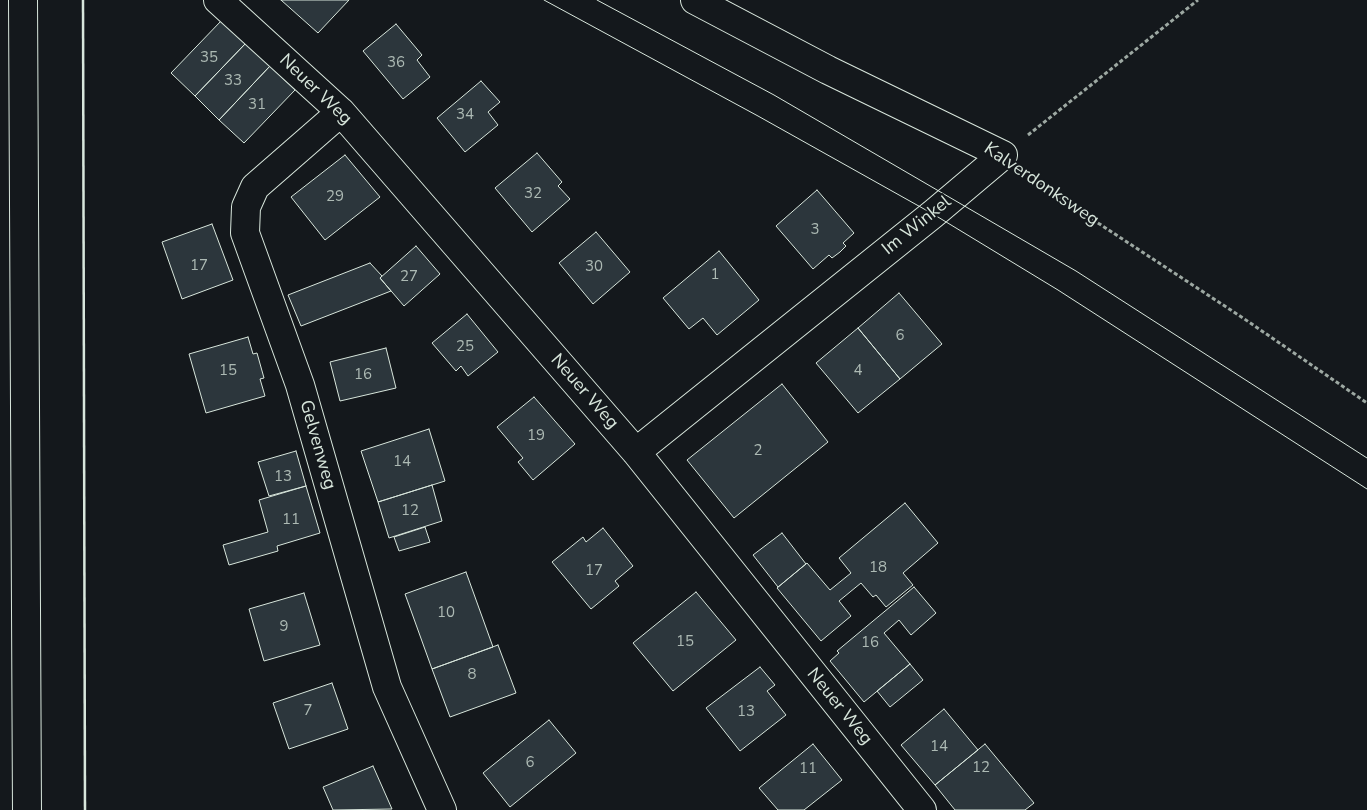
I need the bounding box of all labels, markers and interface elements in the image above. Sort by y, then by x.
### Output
house number: 35 [200,49,218,67]
street label: Neuer Weg [274,50,356,130]
house number: 36 [387,54,405,72]
house number: 33 [224,72,242,90]
house number: 31 [248,96,266,114]
house number: 34 [456,106,474,124]
street label: Kalverdonksweg [979,139,1103,231]
house number: 32 [524,185,542,203]
house number: 29 [326,188,344,206]
street label: Im Winkel [878,192,956,260]
house number: 3 [811,221,819,239]
house number: 17 [190,257,208,275]
house number: 30 [585,258,603,276]
house number: 1 [711,266,719,284]
house number: 27 [400,268,418,286]
house number: 6 [896,327,904,345]
house number: 25 [456,338,474,356]
street label: Neuer Weg [545,350,623,434]
house number: 15 [219,362,237,380]
house number: 4 [854,362,862,380]
house number: 16 [354,366,372,384]
street label: Gelvenweg [294,398,340,492]
house number: 19 [527,427,545,445]
house number: 2 [754,442,762,460]
house number: 14 [393,453,411,471]
house number: 13 [274,468,292,486]
house number: 12 [401,502,419,520]
house number: 11 [282,511,300,529]
house number: 18 [869,559,887,577]
house number: 17 [585,562,603,580]
house number: 10 [437,604,455,622]
house number: 9 [280,618,288,636]
house number: 15 [676,633,694,651]
house number: 16 [861,634,879,652]
street label: Neuer Weg [801,664,877,750]
house number: 8 [468,666,476,684]
house number: 7 [304,702,312,720]
house number: 13 [737,703,755,721]
house number: 14 [930,738,948,756]
house number: 6 [526,754,534,772]
house number: 12 [972,759,990,777]
house number: 11 [799,760,817,778]

